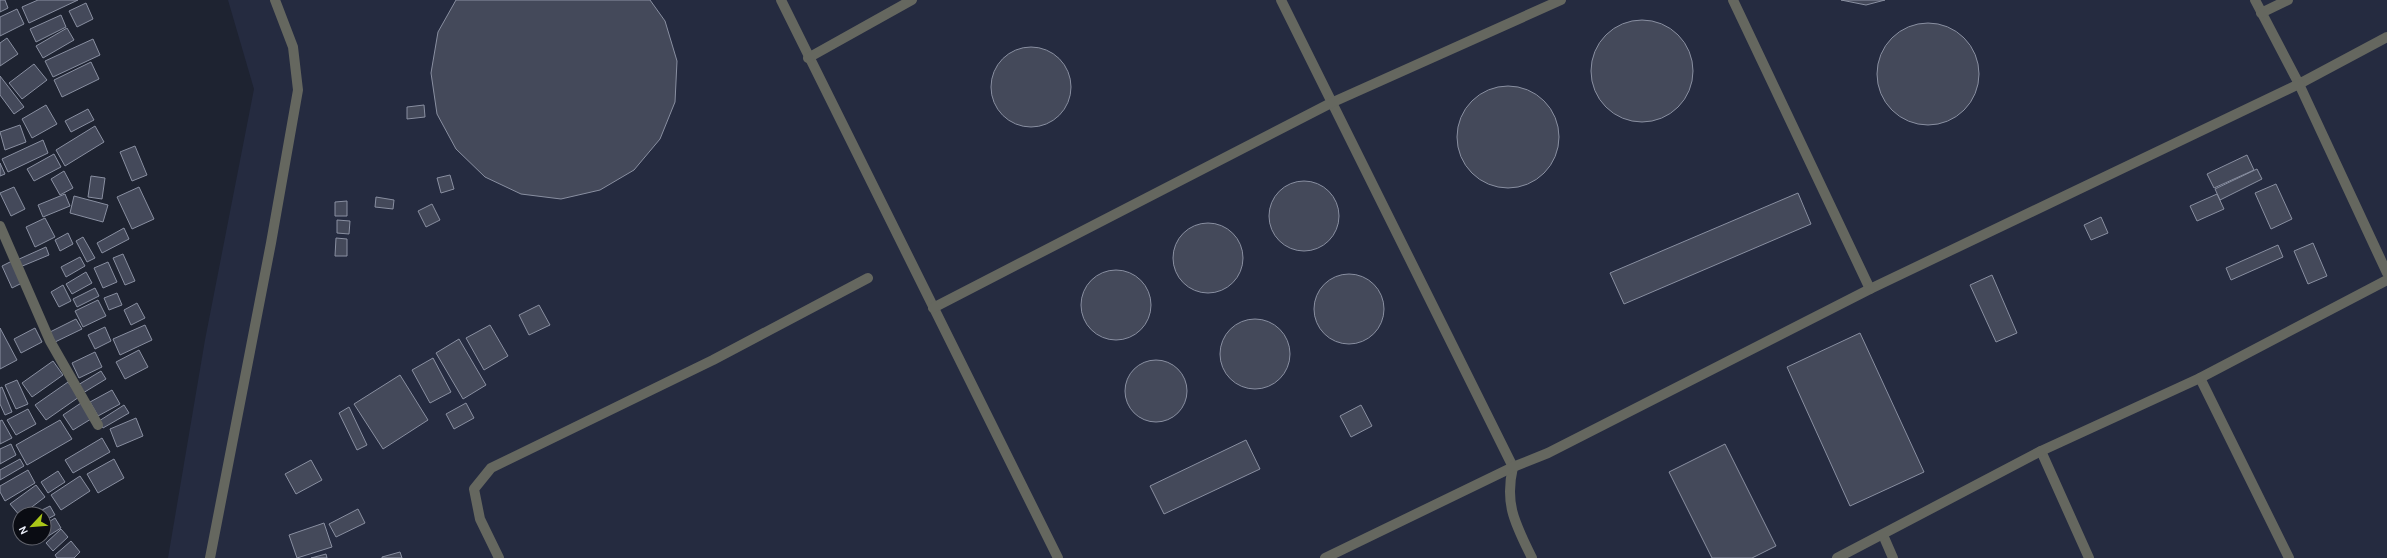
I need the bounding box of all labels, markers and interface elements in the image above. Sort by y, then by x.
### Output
north arrow [12,506,52,546]
text: N [16,524,31,537]

